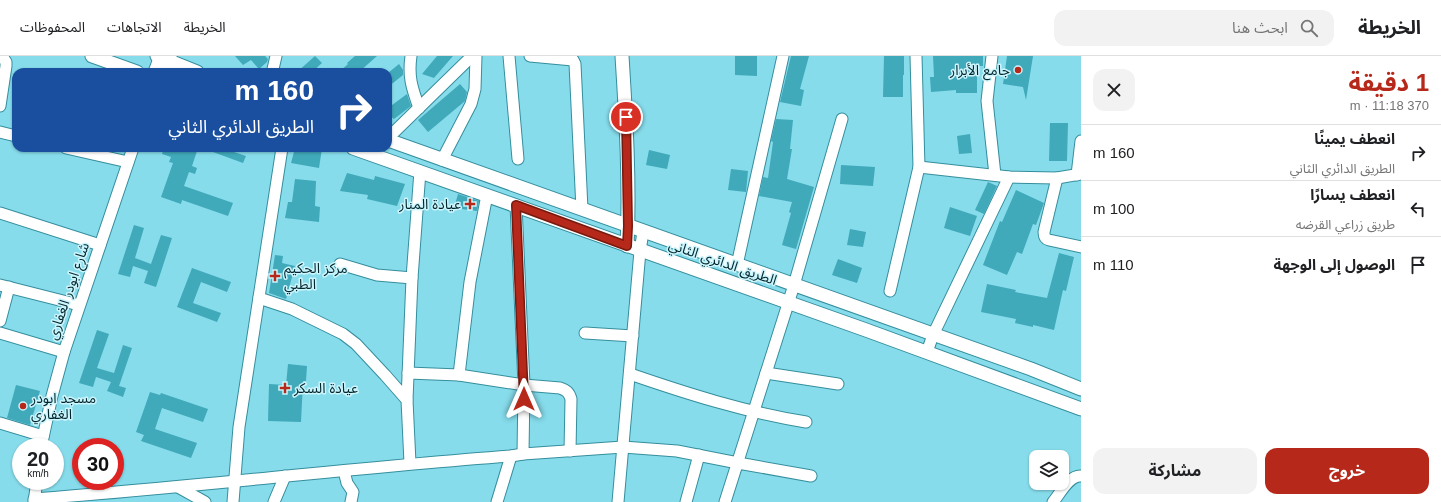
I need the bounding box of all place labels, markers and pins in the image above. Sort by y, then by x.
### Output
place label: جامع الأبرار [949,62,1010,81]
marker: جامع الأبرار [1013,65,1023,75]
pin [609,100,643,134]
place label: عيادة المنار [398,196,461,213]
marker: عيادة المنار [464,198,476,210]
place label: مركز الحكيم الطبي [284,260,348,295]
marker: مركز الحكيم الطبي [269,270,281,282]
place label: عيادة السكر [293,380,358,397]
marker: عيادة السكر [279,382,291,394]
place label: مسجد ابودر الغفاري [30,390,96,425]
marker: مسجد ابودر الغفاري [18,401,28,411]

